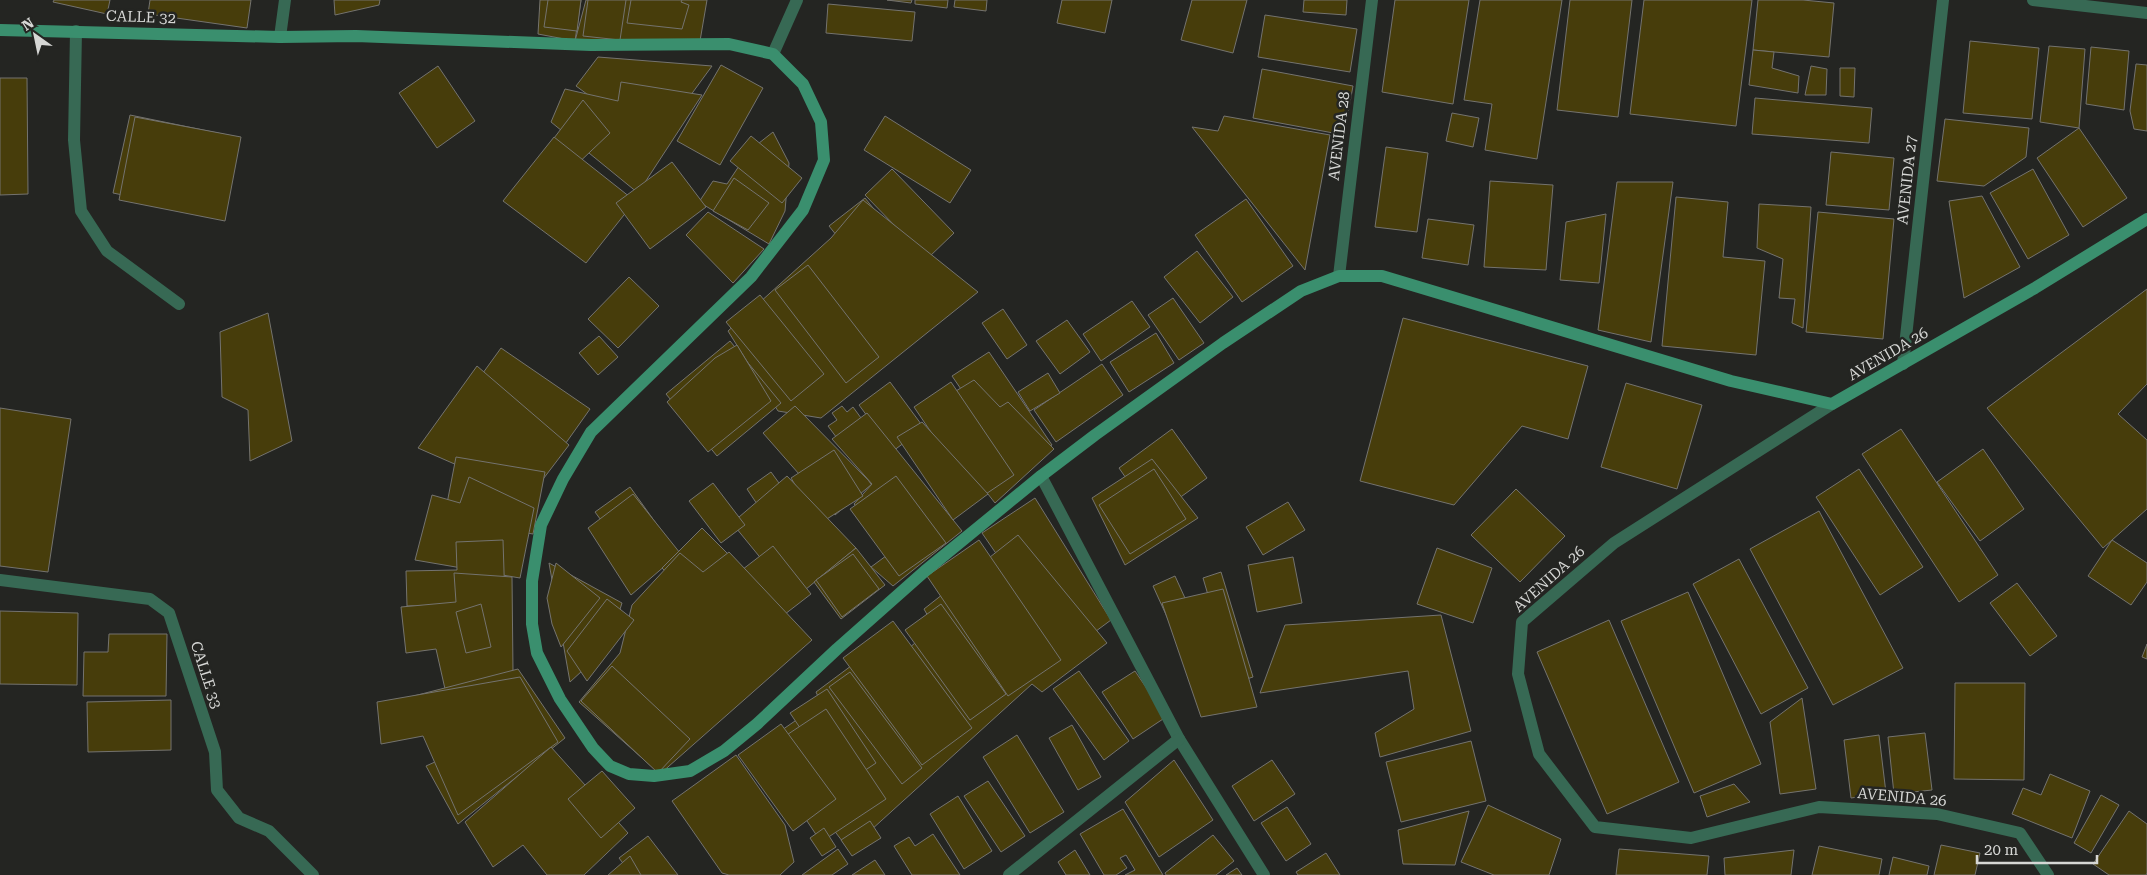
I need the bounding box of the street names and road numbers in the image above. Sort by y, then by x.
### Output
street label: CALLE 32 [106,7,176,27]
street label: AVENIDA 28 [1325,90,1353,182]
street label: AVENIDA 27 [1893,134,1921,226]
street label: AVENIDA 26 [1845,324,1931,384]
street label: AVENIDA 26 [1510,542,1588,616]
street label: CALLE 33 [187,639,225,711]
street label: AVENIDA 26 [1857,784,1947,810]

